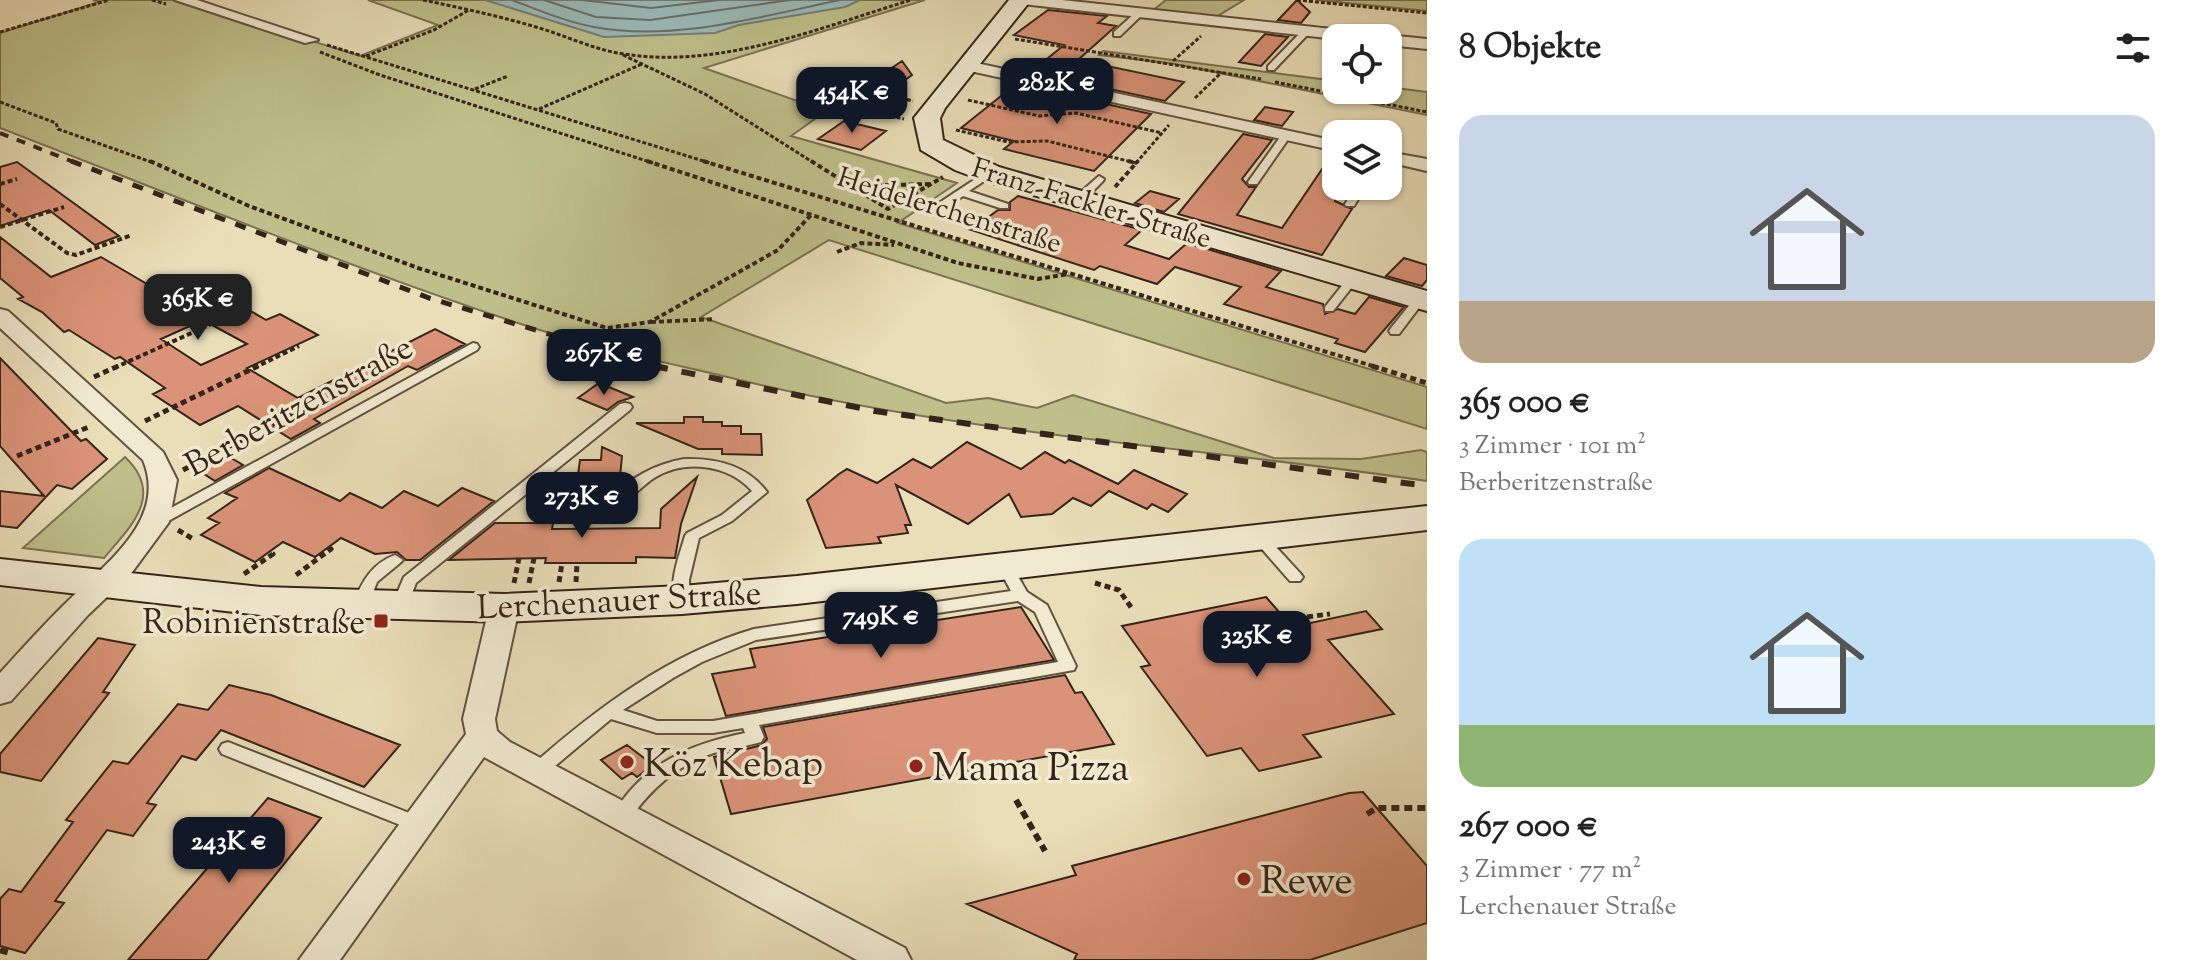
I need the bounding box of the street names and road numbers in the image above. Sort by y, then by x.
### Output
street label: Franz-Fackler-Straße [966,149,1216,260]
street label: Heidelerchenstraße [832,159,1066,265]
street label: Berberitzenstraße [177,325,423,491]
street label: Lerchenauer Straße [476,571,763,634]

